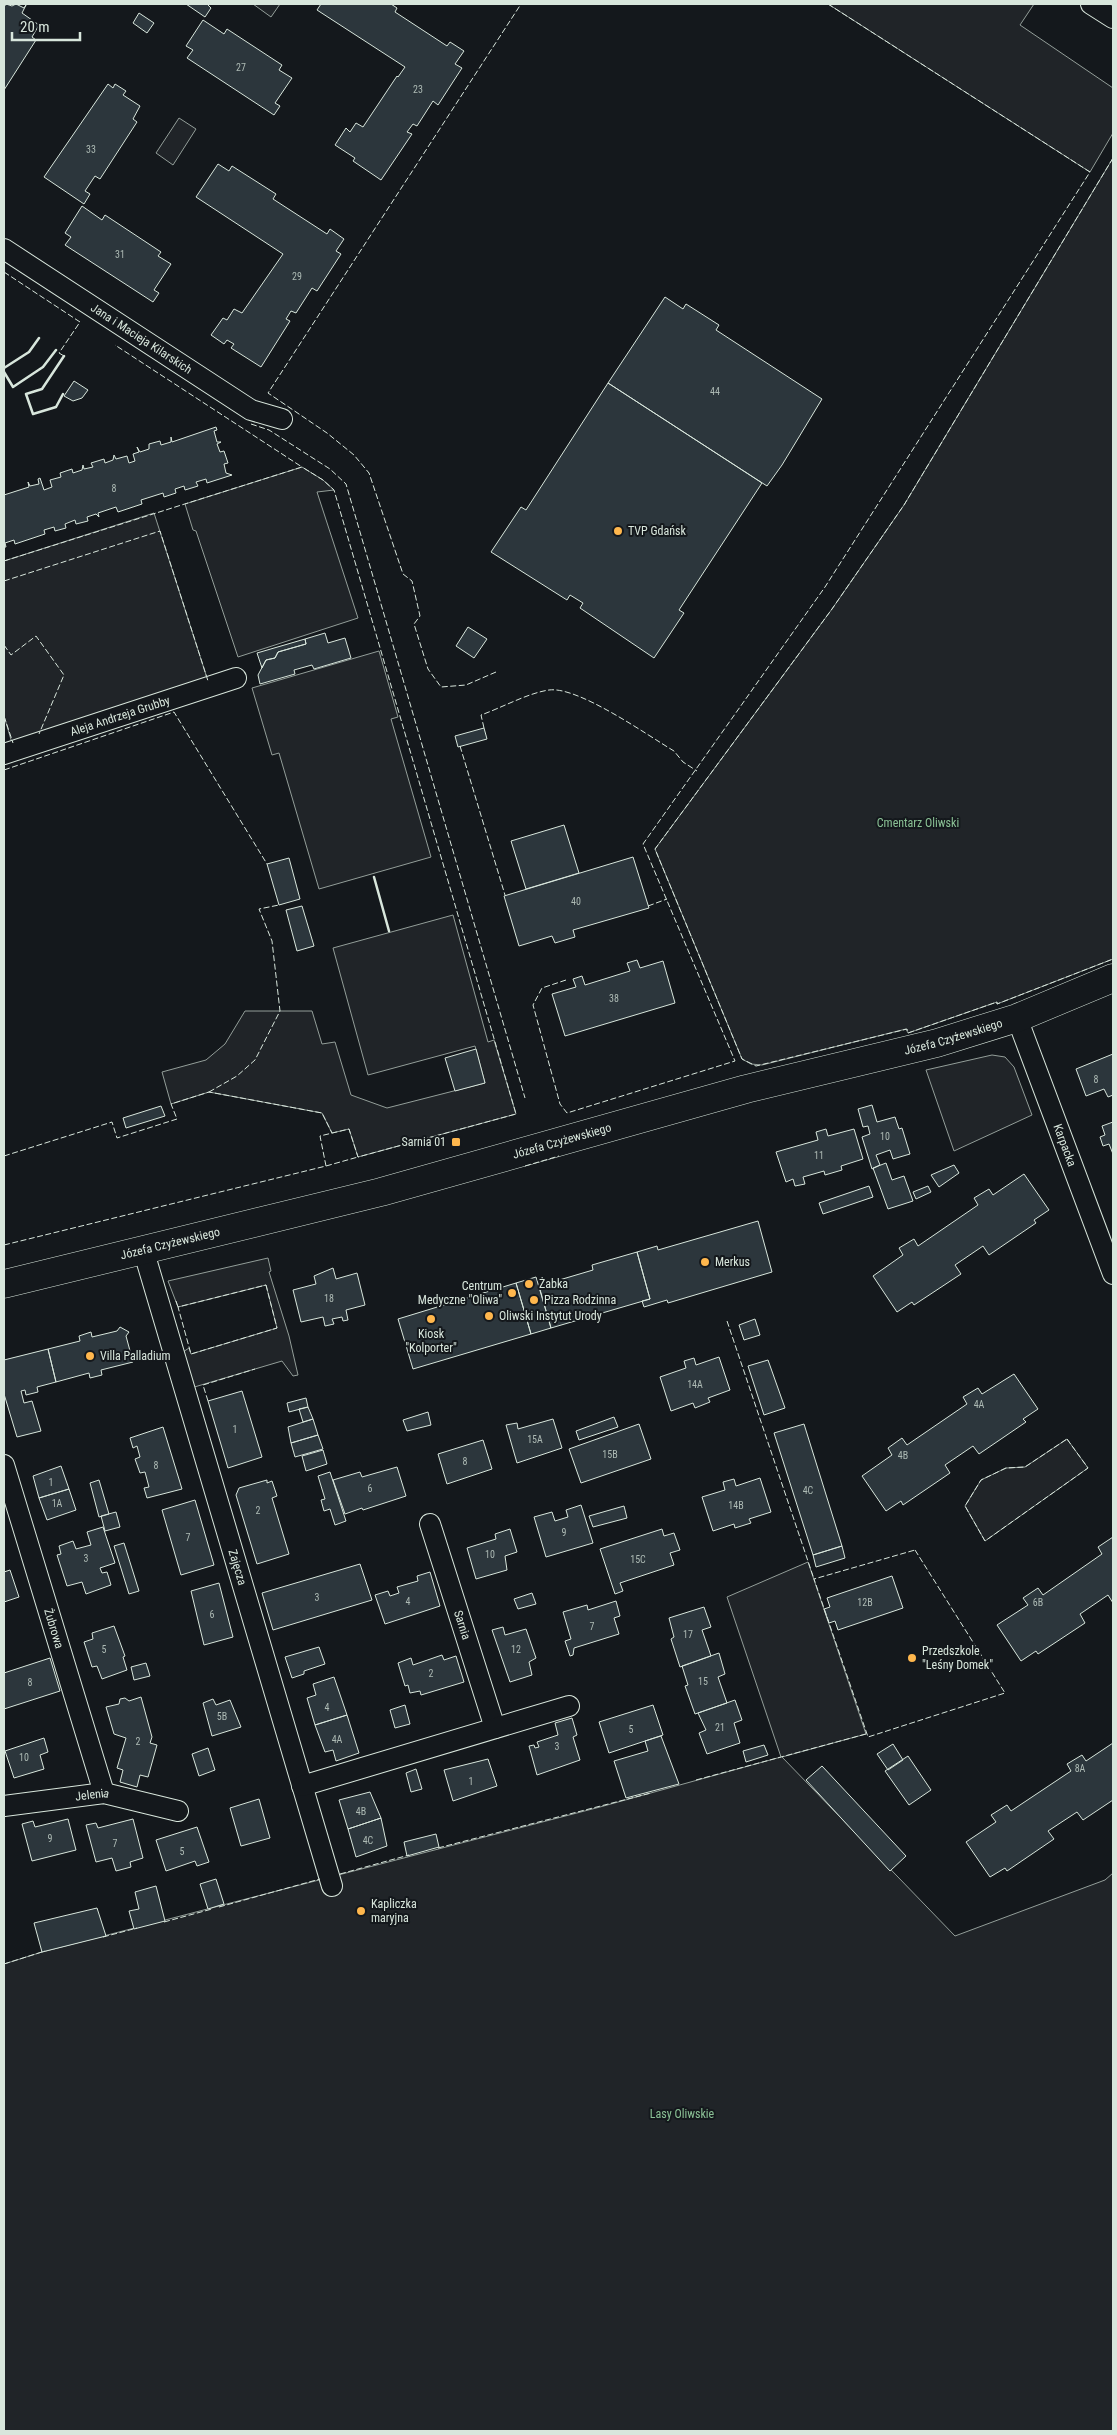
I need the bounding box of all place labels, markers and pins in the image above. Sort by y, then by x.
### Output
place label: TVP Gdańsk [628,524,687,538]
marker: TVP Gdańsk [612,525,624,537]
place label: Sarnia 01 [401,1135,446,1149]
marker: Sarnia 01 [450,1136,462,1148]
place label: Merkus [715,1255,750,1269]
marker: Merkus [699,1256,711,1268]
place label: Żabka [539,1276,568,1291]
marker: Żabka [523,1278,535,1290]
place label: Centrum Medyczne "Oliwa" [418,1279,502,1307]
marker: Centrum Medyczne "Oliwa" [506,1287,518,1299]
place label: Pizza Rodzinna [544,1293,616,1307]
marker: Pizza Rodzinna [528,1294,540,1306]
place label: Oliwski Instytut Urody [499,1309,602,1323]
marker: Oliwski Instytut Urody [483,1310,495,1322]
marker: Kiosk "Kolporter" [425,1313,437,1325]
place label: Kiosk "Kolporter" [405,1327,457,1355]
place label: Villa Palladium [100,1349,171,1363]
marker: Villa Palladium [84,1350,96,1362]
place label: Przedszkole "Leśny Domek" [922,1644,993,1672]
marker: Przedszkole "Leśny Domek" [906,1652,918,1664]
place label: Kapliczka maryjna [371,1897,417,1925]
marker: Kapliczka maryjna [355,1905,367,1917]

